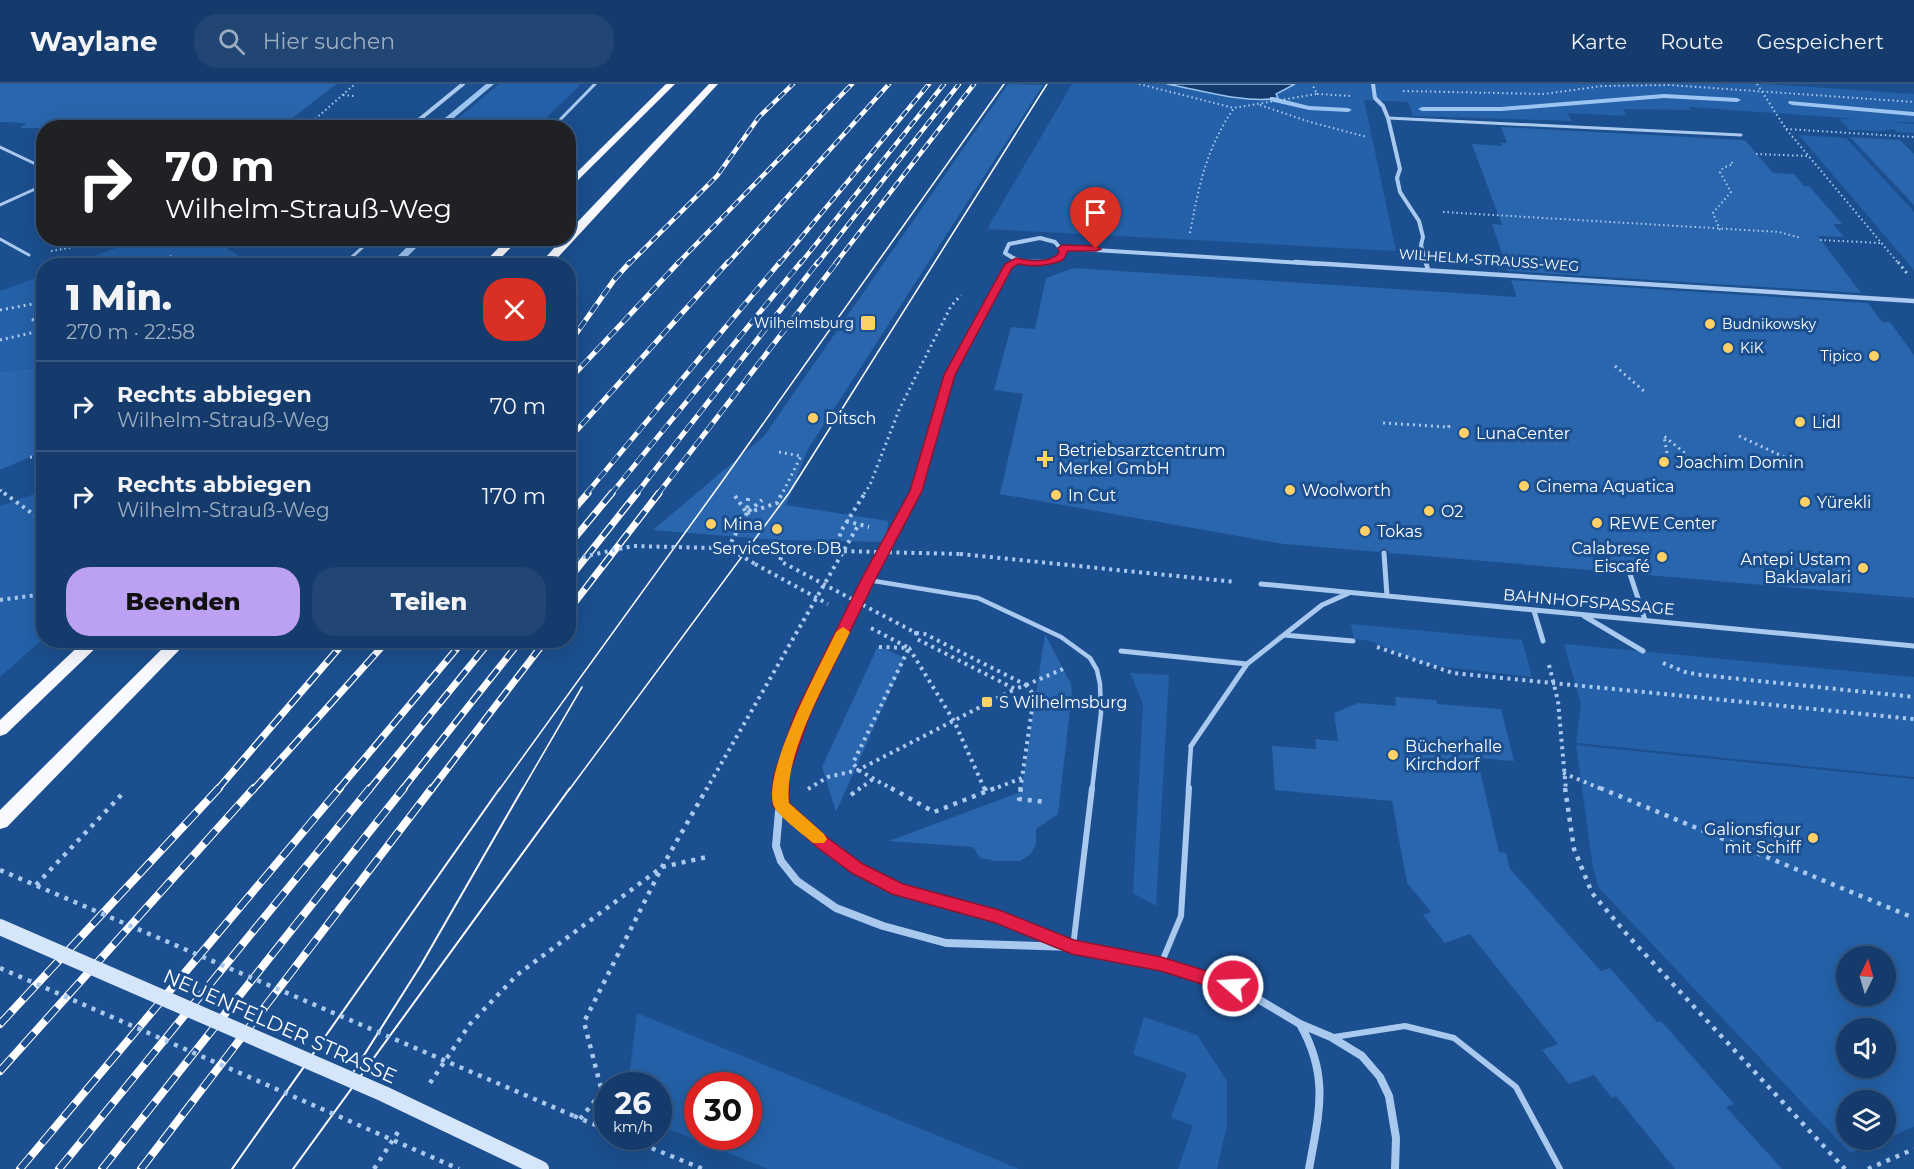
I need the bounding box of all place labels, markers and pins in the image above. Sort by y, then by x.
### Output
pin [1070,187,1121,249]
place label: Wilhelmsburg [754,314,854,332]
marker: Wilhelmsburg [859,314,877,332]
place label: Budnikowsky [1722,315,1816,333]
marker: Budnikowsky [1703,317,1717,331]
place label: KiK [1740,339,1764,357]
marker: KiK [1721,341,1735,355]
place label: Tipico [1820,347,1862,365]
marker: Tipico [1867,349,1881,363]
place label: Ditsch [825,409,876,428]
marker: Ditsch [806,411,820,425]
place label: Lidl [1812,413,1841,432]
marker: Lidl [1793,415,1807,429]
place label: LunaCenter [1476,424,1570,443]
marker: LunaCenter [1457,426,1471,440]
place label: Betriebsarztcentrum Merkel GmbH [1058,441,1225,478]
marker: Betriebsarztcentrum Merkel GmbH [1036,450,1054,468]
place label: Joachim Domin [1675,453,1804,472]
marker: Joachim Domin [1657,455,1671,469]
place label: Cinema Aquatica [1536,477,1674,496]
marker: Cinema Aquatica [1517,479,1531,493]
place label: Woolworth [1302,481,1391,500]
marker: Woolworth [1283,483,1297,497]
place label: In Cut [1068,486,1117,505]
marker: In Cut [1049,488,1063,502]
place label: Yürekli [1817,493,1871,512]
marker: Yürekli [1798,495,1812,509]
place label: O2 [1441,502,1463,521]
marker: O2 [1422,504,1436,518]
place label: REWE Center [1609,514,1717,533]
place label: Mina [723,515,763,534]
marker: REWE Center [1590,516,1604,530]
marker: Mina [704,517,718,531]
marker: ServiceStore DB [770,522,784,536]
place label: Tokas [1377,522,1422,541]
marker: Tokas [1358,524,1372,538]
place label: ServiceStore DB [712,539,842,558]
place label: Calabrese Eiscafé [1571,539,1650,576]
marker: Calabrese Eiscafé [1655,550,1669,564]
place label: Antepi Ustam Baklavalari [1740,550,1851,587]
marker: Antepi Ustam Baklavalari [1856,561,1870,575]
place label: S Wilhelmsburg [999,693,1127,712]
marker: S Wilhelmsburg [980,695,994,709]
place label: Bücherhalle Kirchdorf [1405,737,1502,774]
marker: Bücherhalle Kirchdorf [1386,748,1400,762]
place label: Galionsfigur mit Schiff [1704,820,1802,857]
marker: Galionsfigur mit Schiff [1806,831,1820,845]

